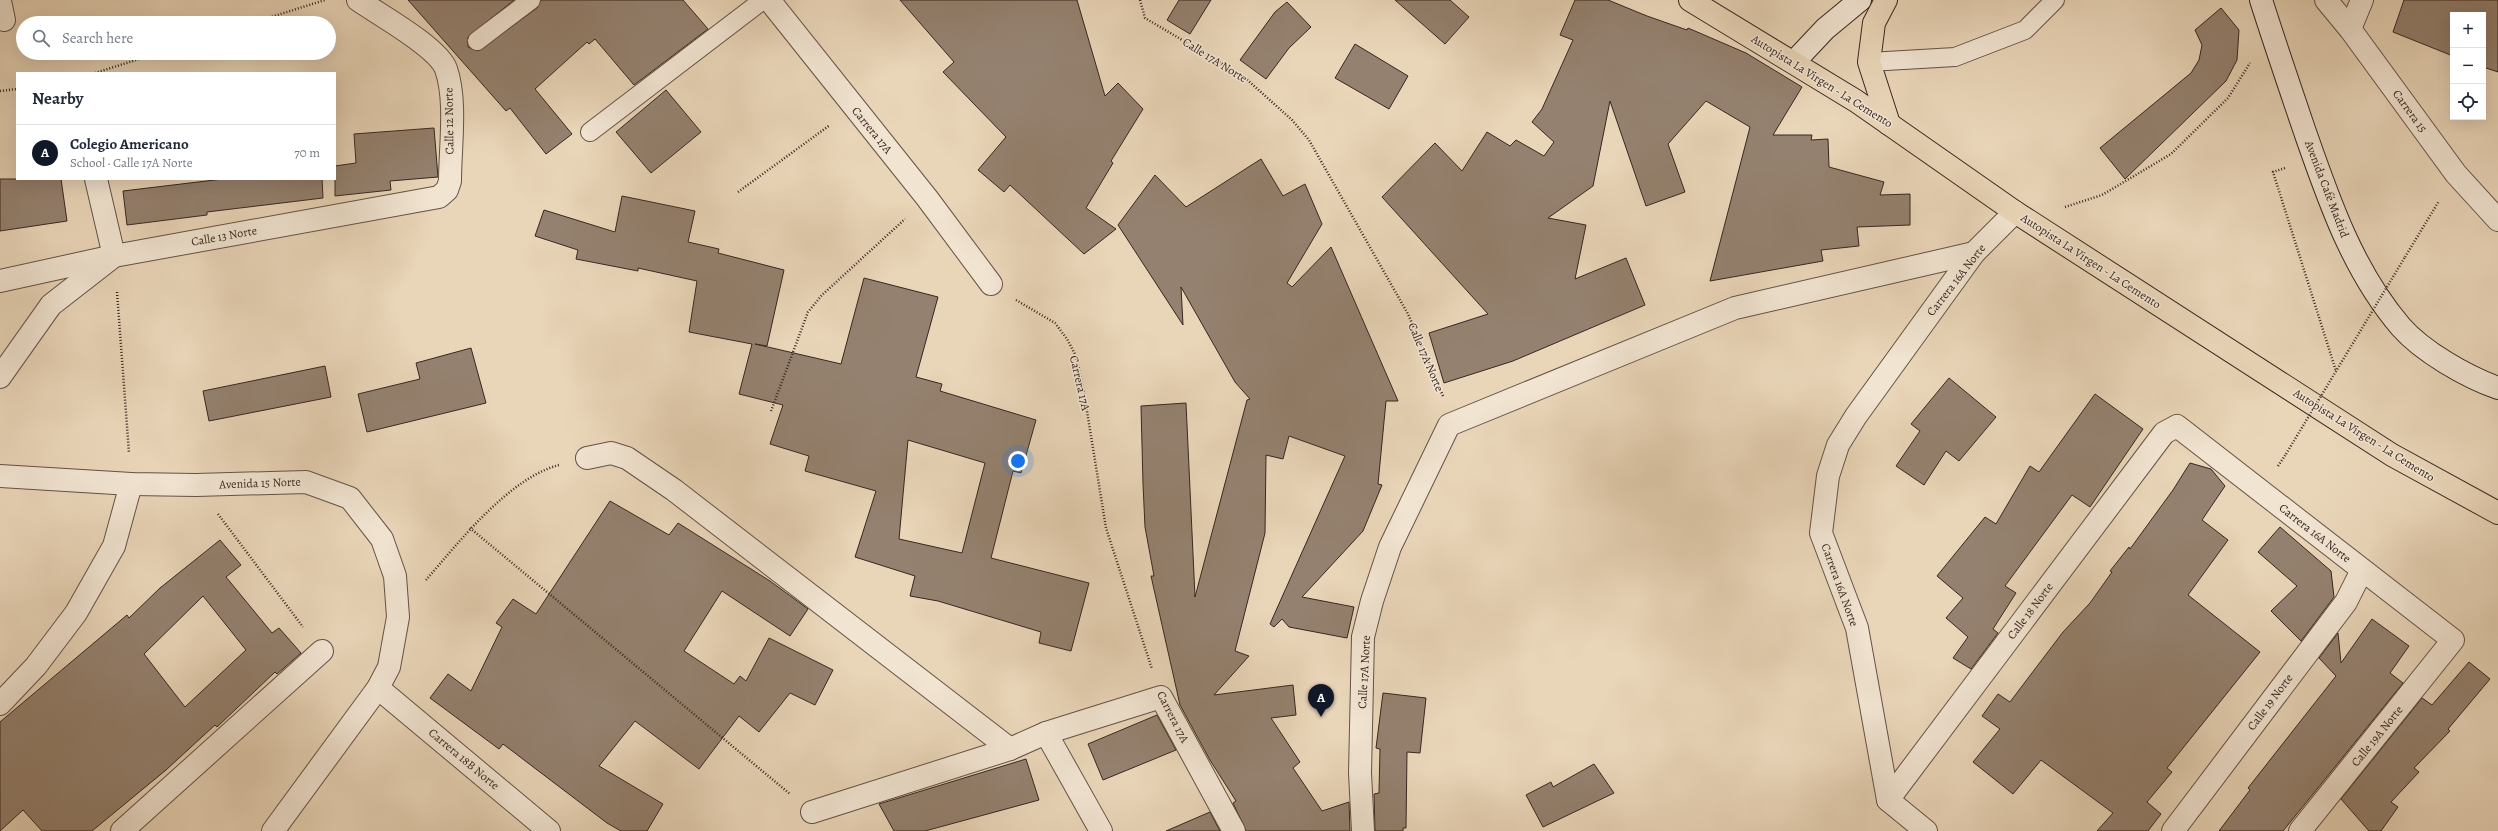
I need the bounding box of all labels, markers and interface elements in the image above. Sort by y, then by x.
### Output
map controls [2450,12,2486,120]
button: + [2450,12,2486,48]
search box [16,16,336,60]
icon: search [30,27,52,49]
text: Search here [62,28,133,48]
street label: Autopista La Virgen - La Cemento [1747,30,1896,131]
street label: Calle 17A Norte [1180,34,1250,86]
button: − [2450,48,2486,84]
button: locate [2450,84,2486,120]
street label: Carrera 15 [2389,86,2431,136]
text: Nearby [32,87,83,110]
street label: Calle 12 Norte [440,87,458,155]
street label: Carrera 17A [848,103,897,158]
text: Colegio Americano [70,134,189,154]
street label: Avenida Café Madrid [2301,137,2353,240]
text: A [41,144,49,161]
text: 70 m [294,144,320,161]
text: School · Calle 17A Norte [70,154,193,171]
street label: Autopista La Virgen - La Cemento [2017,209,2164,312]
street label: Calle 13 Norte [190,222,258,250]
street label: Carrera 16A Norte [1923,241,1989,319]
street label: Calle 17A Norte [1404,320,1448,394]
street label: Carrera 17A [1066,354,1094,413]
street label: Autopista La Virgen - La Cemento [2289,384,2438,485]
your location [1008,451,1028,471]
street label: Avenida 15 Norte [218,474,301,492]
street label: Carrera 16A Norte [2276,500,2354,566]
street label: Carrera 16A Norte [1818,541,1862,629]
street label: Calle 18 Norte [2003,579,2057,643]
street label: Calle 17A Norte [1354,635,1374,709]
street label: Calle 19 Norte [2243,670,2297,734]
pin: A [1308,684,1334,717]
street label: Carrera 17A [1153,688,1193,747]
street label: Calle 19A Norte [2348,702,2406,770]
street label: Carrera 18B Norte [425,725,503,793]

